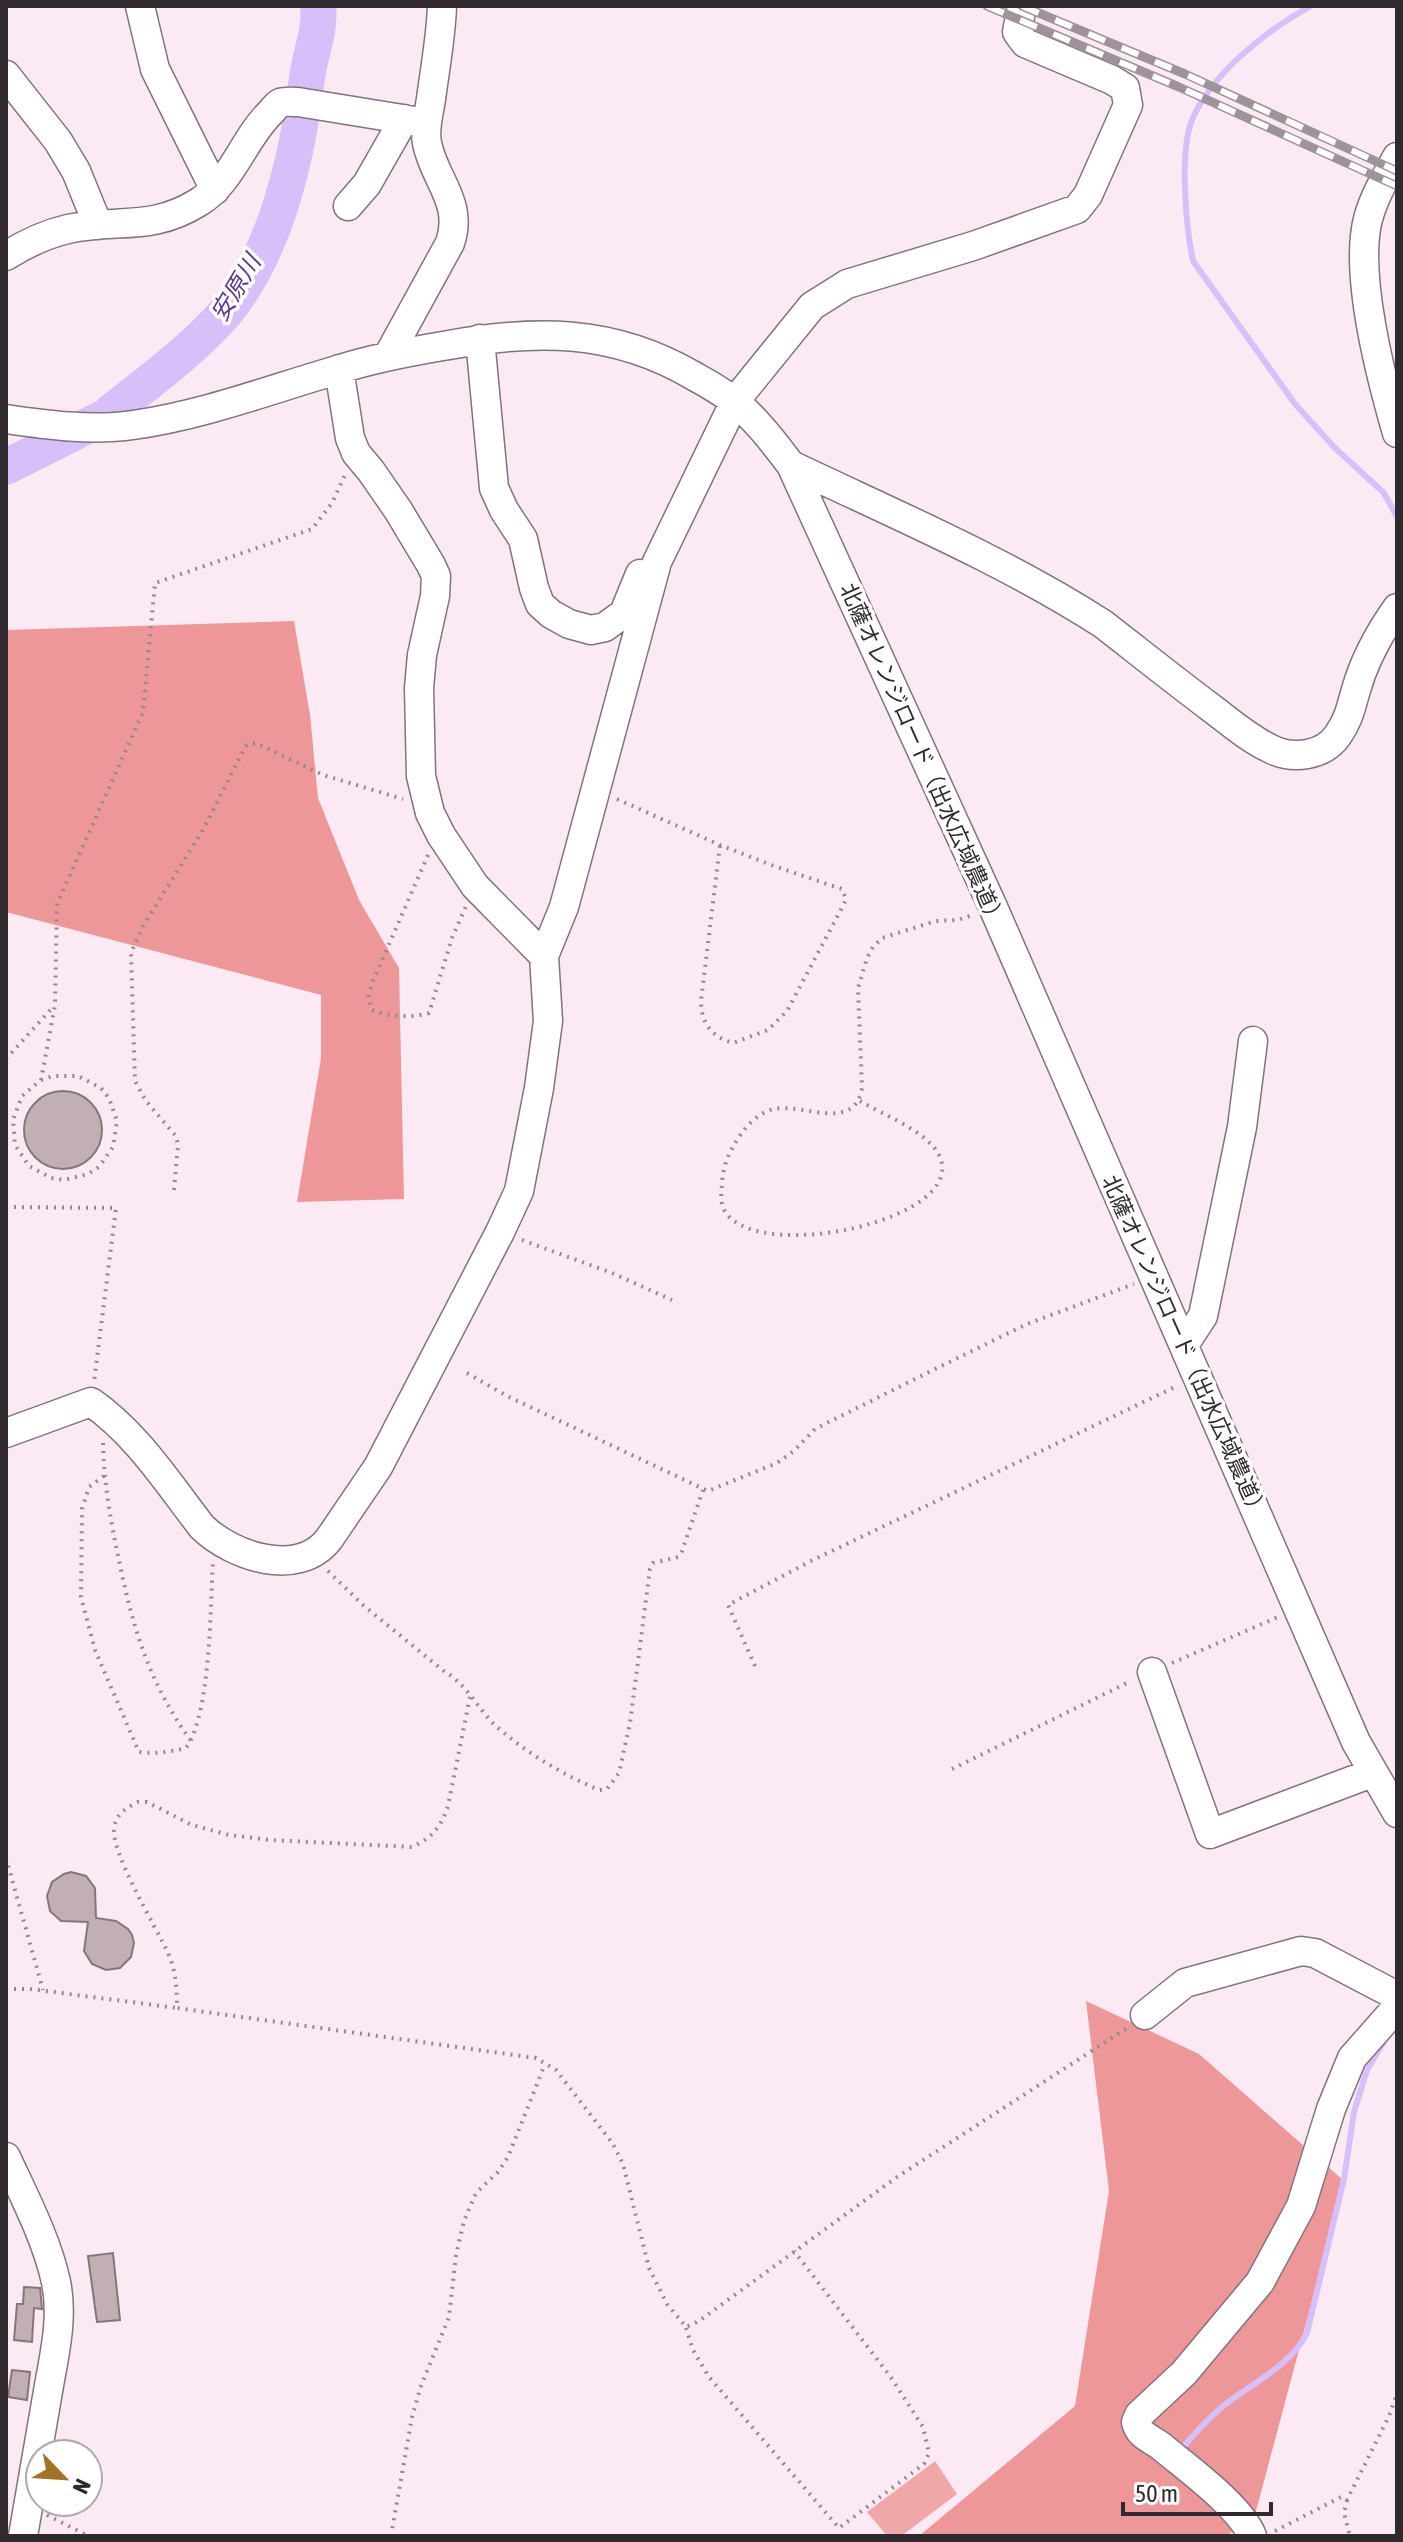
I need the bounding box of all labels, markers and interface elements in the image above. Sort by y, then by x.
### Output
water label: 安原川 [205,247,267,326]
street label: 北薩オレンジロード（出水広域農道） [835,579,1011,931]
street label: 北薩オレンジロード（出水広域農道） [1097,1171,1273,1523]
north arrow [24,2438,104,2518]
scale bar [1123,2466,1271,2516]
text: N [68,2475,97,2498]
text: 50 m [1135,2480,1178,2507]

